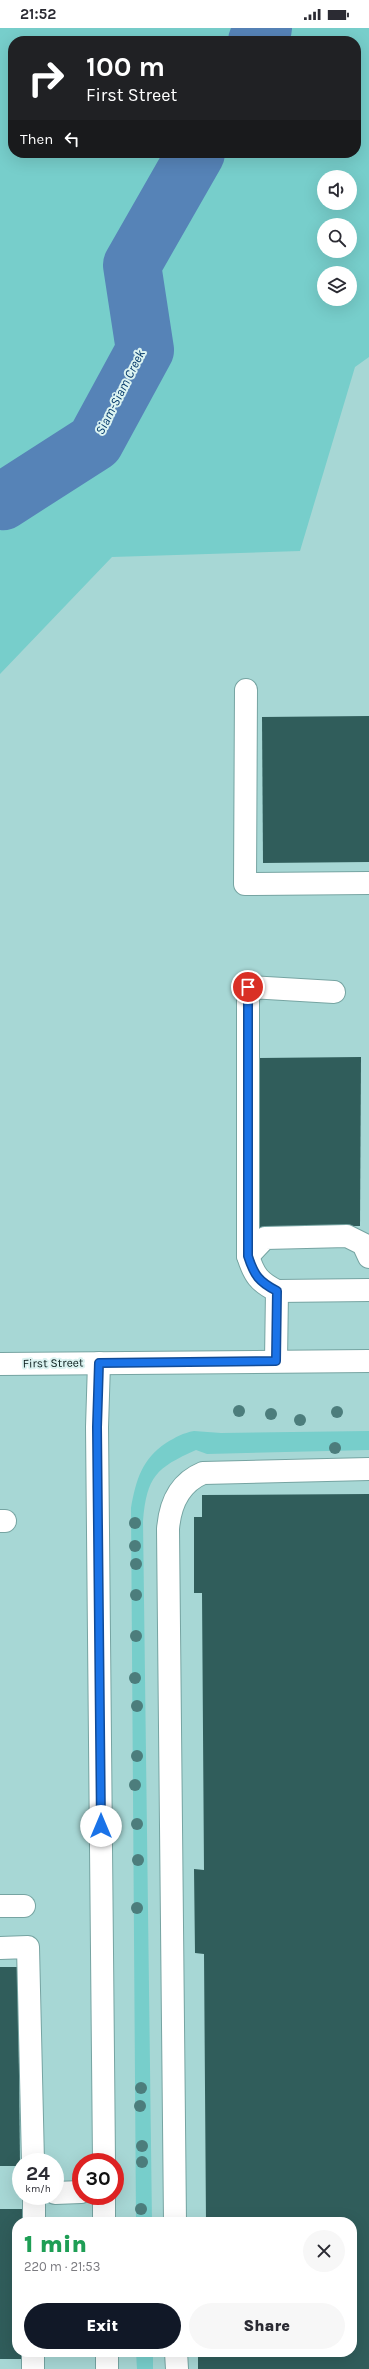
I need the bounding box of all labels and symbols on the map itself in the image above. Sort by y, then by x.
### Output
water label: Siam-Siam Creek [92,347,148,437]
pin [231,970,265,1004]
street label: First Street [22,1355,84,1371]
position arrow [80,1805,122,1847]
speed limit sign: 30 [72,2153,124,2205]

